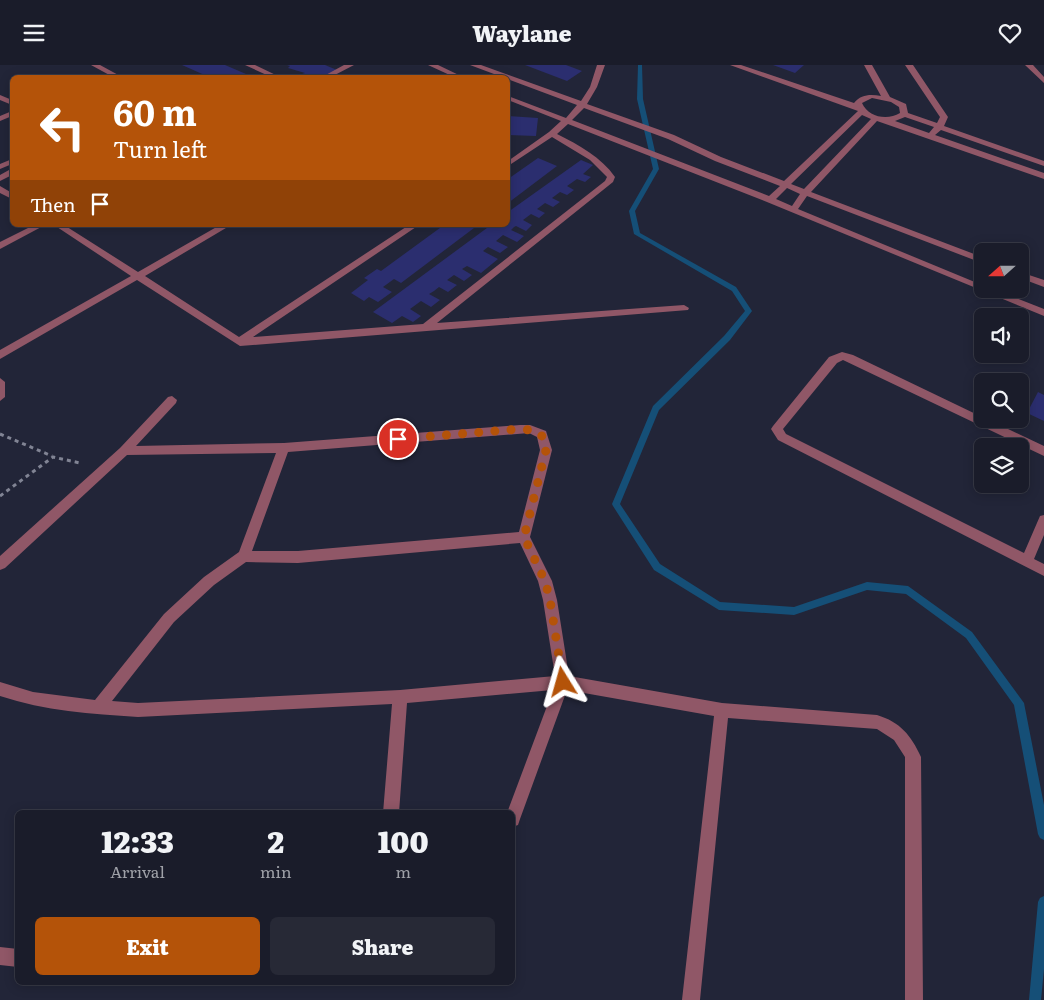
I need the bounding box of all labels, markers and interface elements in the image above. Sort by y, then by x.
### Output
text: Waylane [472,16,572,49]
icon: menu [20,19,48,47]
icon: heart [996,19,1024,47]
text: 60 m [113,85,197,137]
icon: left [30,95,95,160]
text: Turn left [113,132,207,165]
text: Then [30,190,76,218]
icon: arrive [86,190,114,218]
north arrow [974,243,1029,297]
map controls [974,243,1029,493]
button: sound [974,308,1029,363]
button: search [974,373,1029,428]
pin [377,418,419,460]
icon: arrive [384,425,412,453]
button: layers [974,438,1029,493]
position arrow [536,655,588,707]
text: 12:33 [101,818,174,862]
text: 2 [267,818,284,862]
text: 100 [378,818,429,862]
text: Arrival [110,859,165,883]
text: min [260,859,292,883]
text: m [395,859,411,883]
button: Exit [35,917,260,975]
button: Share [270,917,495,975]

